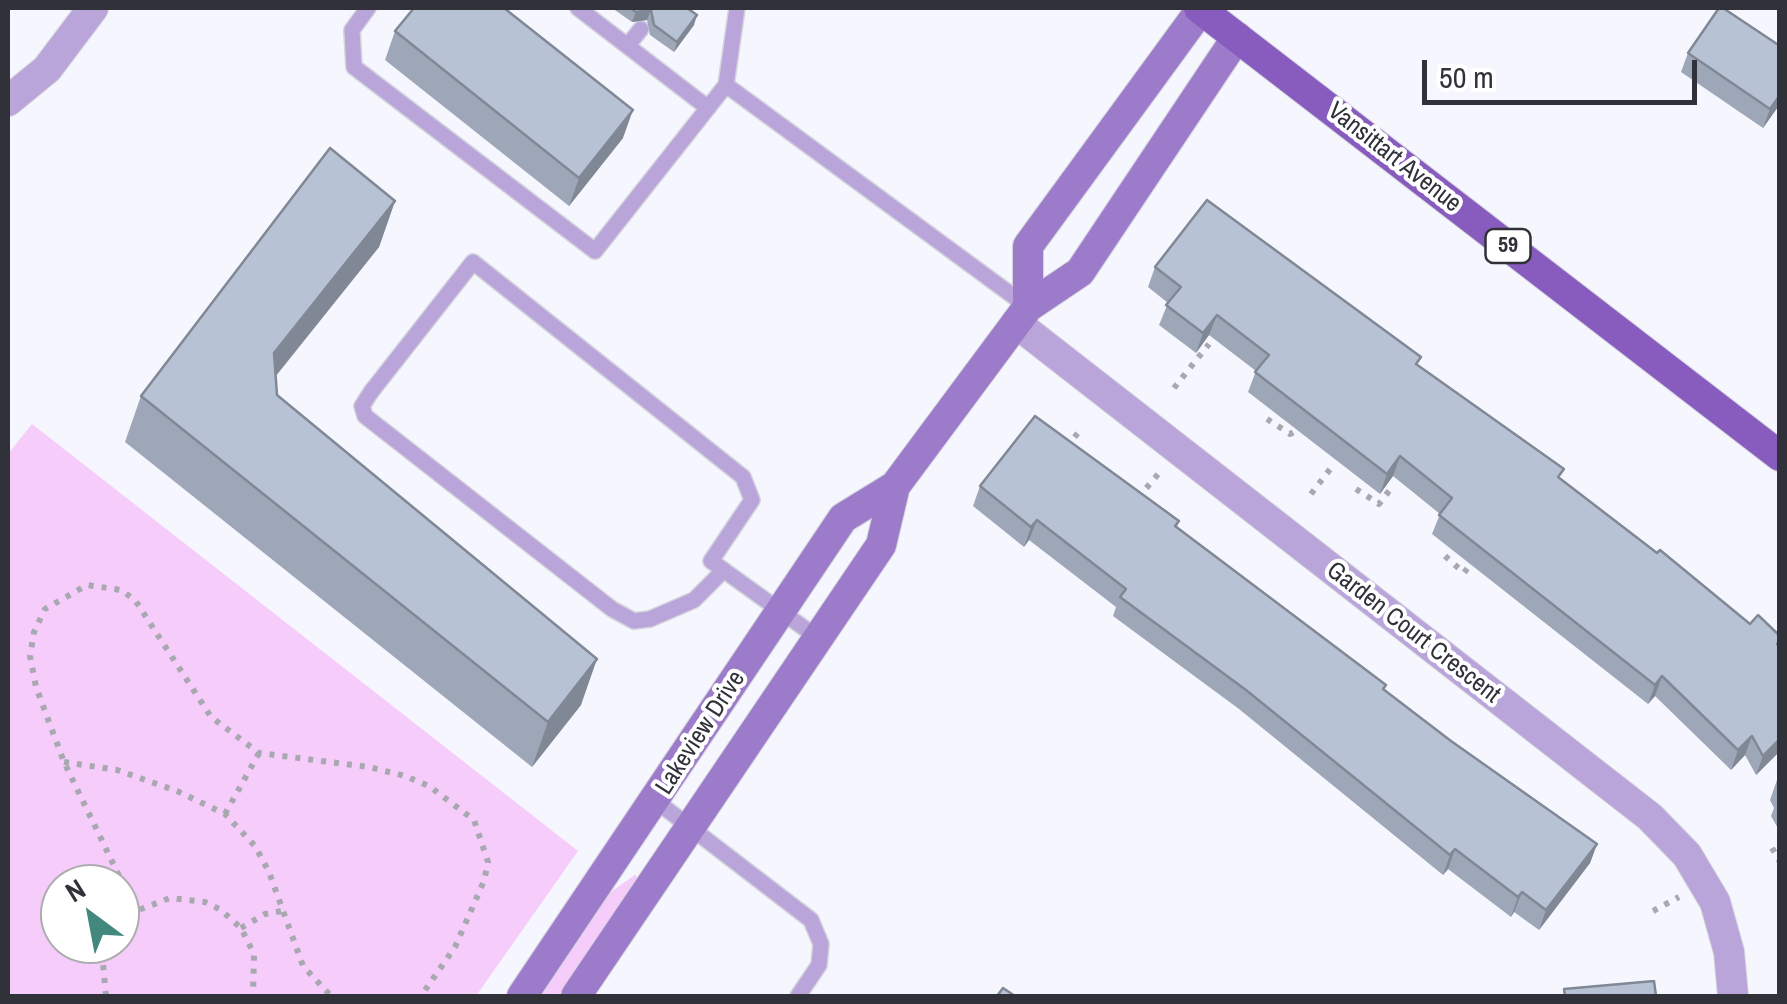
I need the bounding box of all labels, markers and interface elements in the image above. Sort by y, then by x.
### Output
scale bar [1427,40,1702,102]
text: 50 m [1439,57,1494,97]
street label: Vansittart Avenue [1321,97,1467,219]
road number: 59 [1486,229,1530,263]
street label: Garden Court Crescent [1320,556,1506,710]
street label: Lakeview Drive [650,666,752,800]
north arrow [40,864,140,964]
text: N [58,870,92,911]

